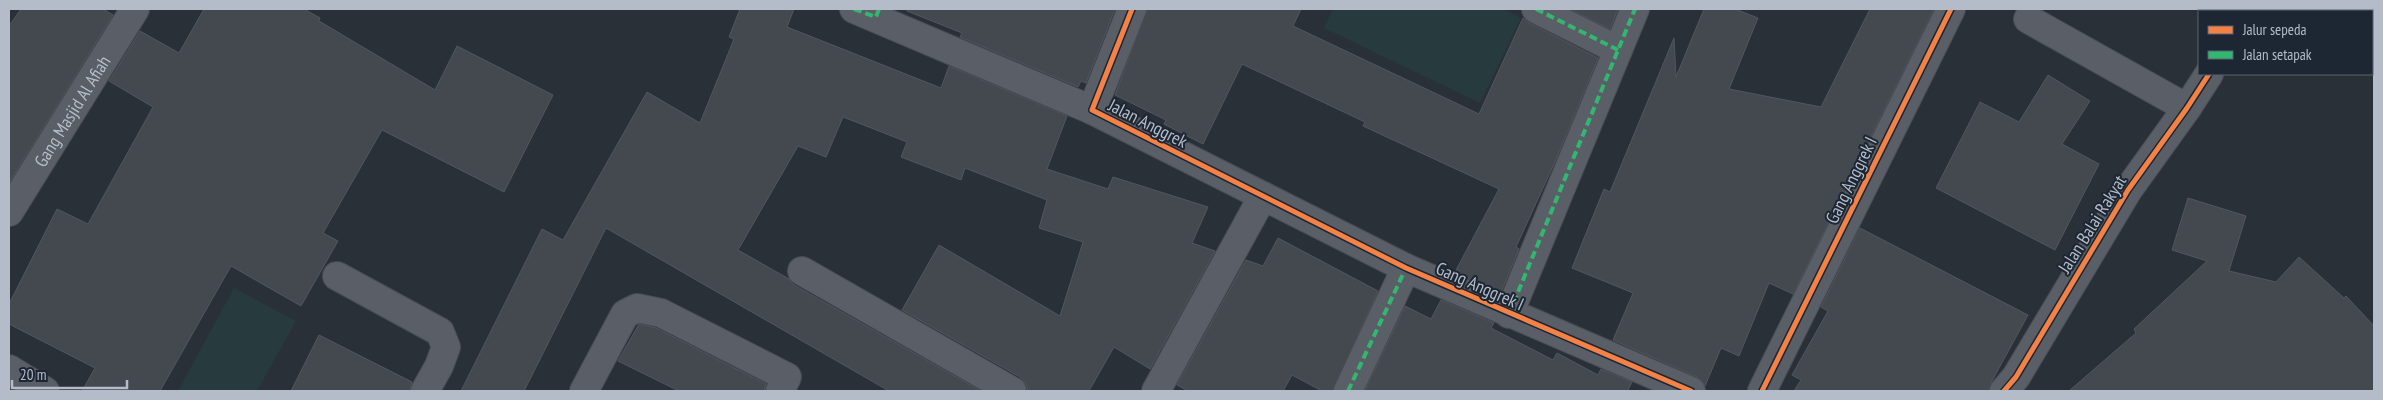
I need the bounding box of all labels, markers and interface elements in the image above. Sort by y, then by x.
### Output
legend [2198,10,2373,75]
text: Jalur sepeda [2242,20,2306,39]
text: Jalan setapak [2242,45,2312,64]
street label: Gang Masjid Al Afiah [29,51,115,171]
street label: Jalan Anggrek [1104,93,1191,153]
street label: Gang Anggrek I [1820,133,1882,227]
street label: Jalan Balai Rakyat [2052,171,2131,278]
street label: Gang Anggrek I [1432,256,1528,316]
scale bar [12,358,128,390]
text: 20 m [20,365,46,384]

